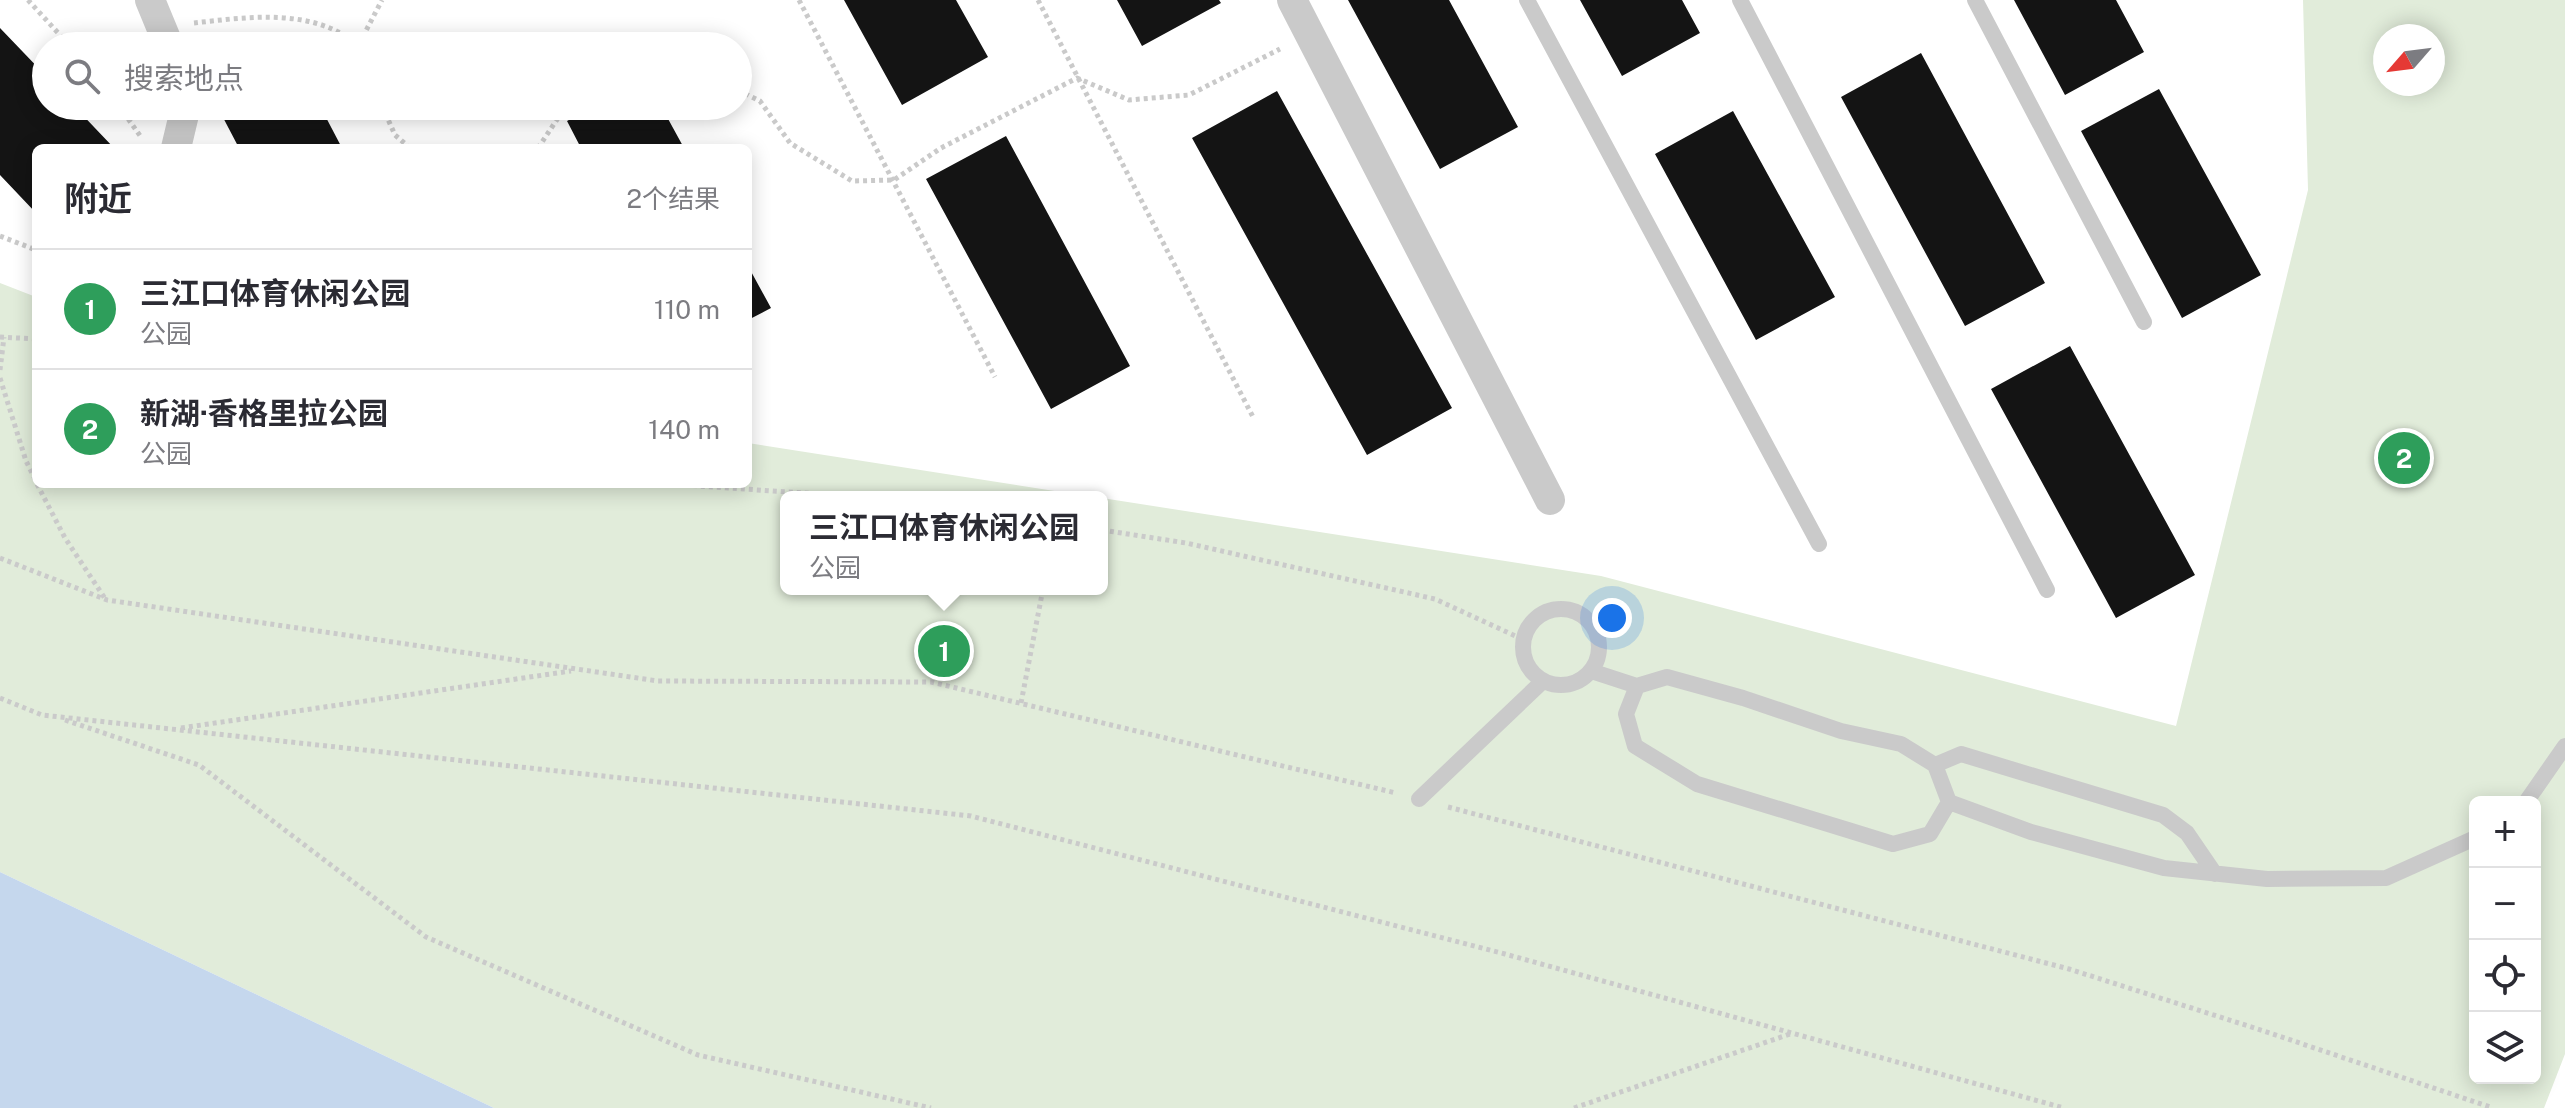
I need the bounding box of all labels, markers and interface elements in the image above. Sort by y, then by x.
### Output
north arrow [2373,24,2445,96]
search box [32,32,752,120]
icon: search [60,54,104,98]
text: 搜索地点 [124,60,244,96]
text: 附近 [64,179,132,219]
text: 2个结果 [627,183,720,214]
text: 三江口体育休闲公园 [140,275,410,311]
text: 1 [84,294,96,325]
text: 110 m [654,294,720,325]
text: 公园 [140,318,192,349]
text: 新湖·香格里拉公园 [140,395,388,431]
text: 2 [82,414,98,445]
text: 140 m [648,414,720,445]
pin: 2 [2378,428,2430,488]
text: 公园 [140,438,192,469]
popup [780,491,1108,595]
text: 三江口体育休闲公园 [809,509,1079,545]
text: 公园 [809,552,861,583]
your location [1592,598,1632,638]
pin: 1 [918,621,970,681]
map controls [2469,796,2541,1084]
button: + [2469,796,2541,868]
button: − [2469,868,2541,940]
button: locate [2469,940,2541,1012]
button: layers [2469,1012,2541,1084]

